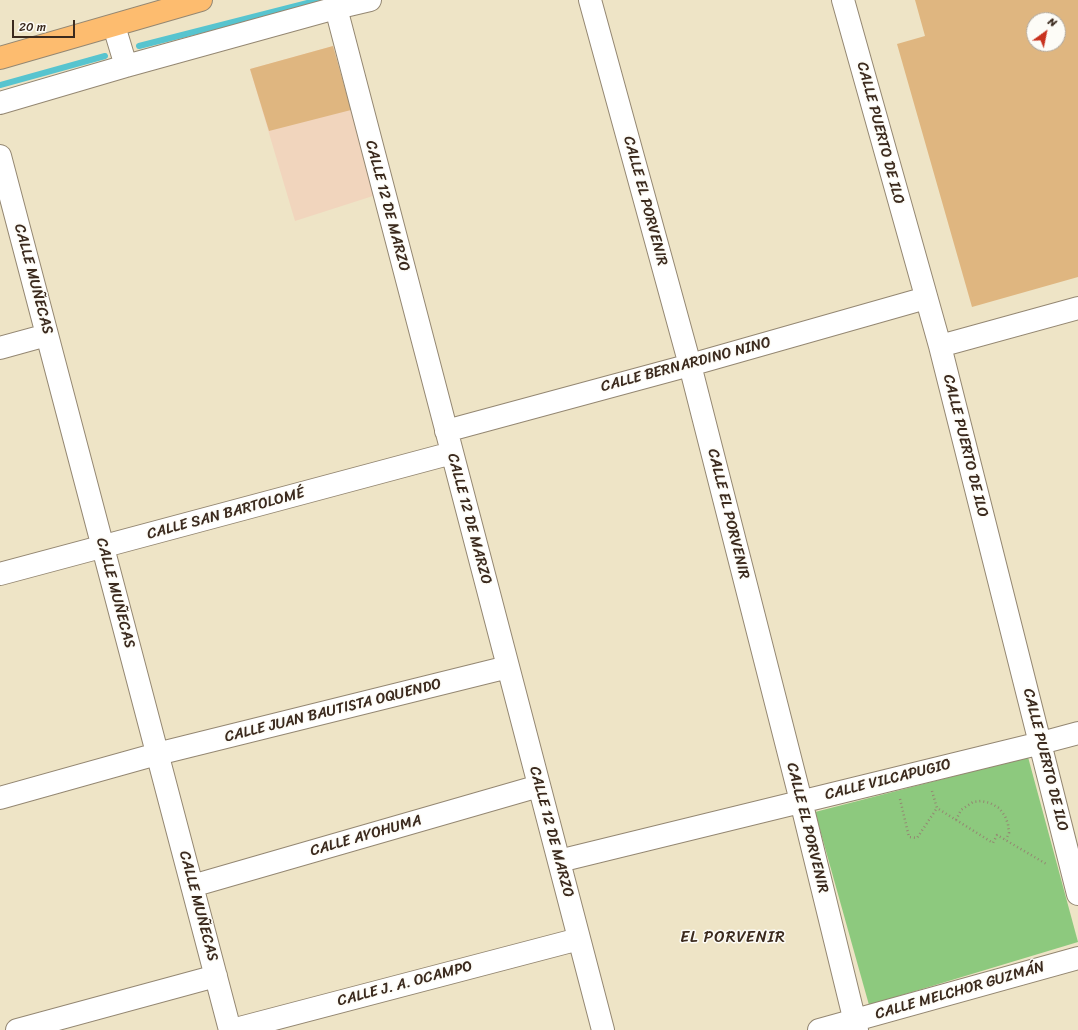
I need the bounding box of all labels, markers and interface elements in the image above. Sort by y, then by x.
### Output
scale bar [14,12,77,38]
north arrow [1026,12,1066,52]
text: N [1044,12,1061,32]
text: 20 m [19,16,46,38]
street label: CALLE PUERTO DE ILO [852,60,908,206]
street label: CALLE EL PORVENIR [619,134,671,268]
street label: CALLE 12 DE MARZO [361,138,413,274]
street label: CALLE MUÑECAS [10,222,56,336]
street label: CALLE BERNARDINO NINO [599,334,773,396]
street label: CALLE PUERTO DE ILO [939,373,991,519]
street label: CALLE EL PORVENIR [703,447,753,581]
street label: CALLE 12 DE MARZO [443,451,495,587]
street label: CALLE SAN BARTOLOMÉ [145,484,307,544]
street label: CALLE MUÑECAS [92,536,138,650]
street label: CALLE JUAN BAUTISTA OQUENDO [223,675,443,747]
street label: CALLE PUERTO DE ILO [1019,687,1071,833]
street label: CALLE VILCAPUGIO [823,756,953,804]
street label: CALLE EL PORVENIR [782,761,832,895]
street label: CALLE 12 DE MARZO [525,764,577,900]
street label: CALLE AYOHUMA [308,811,424,861]
street label: CALLE MUÑECAS [175,849,221,963]
district label: EL PORVENIR [680,928,786,948]
street label: CALLE J. A. OCAMPO [336,957,474,1011]
street label: CALLE MELCHOR GUZMÁN [873,958,1047,1024]

